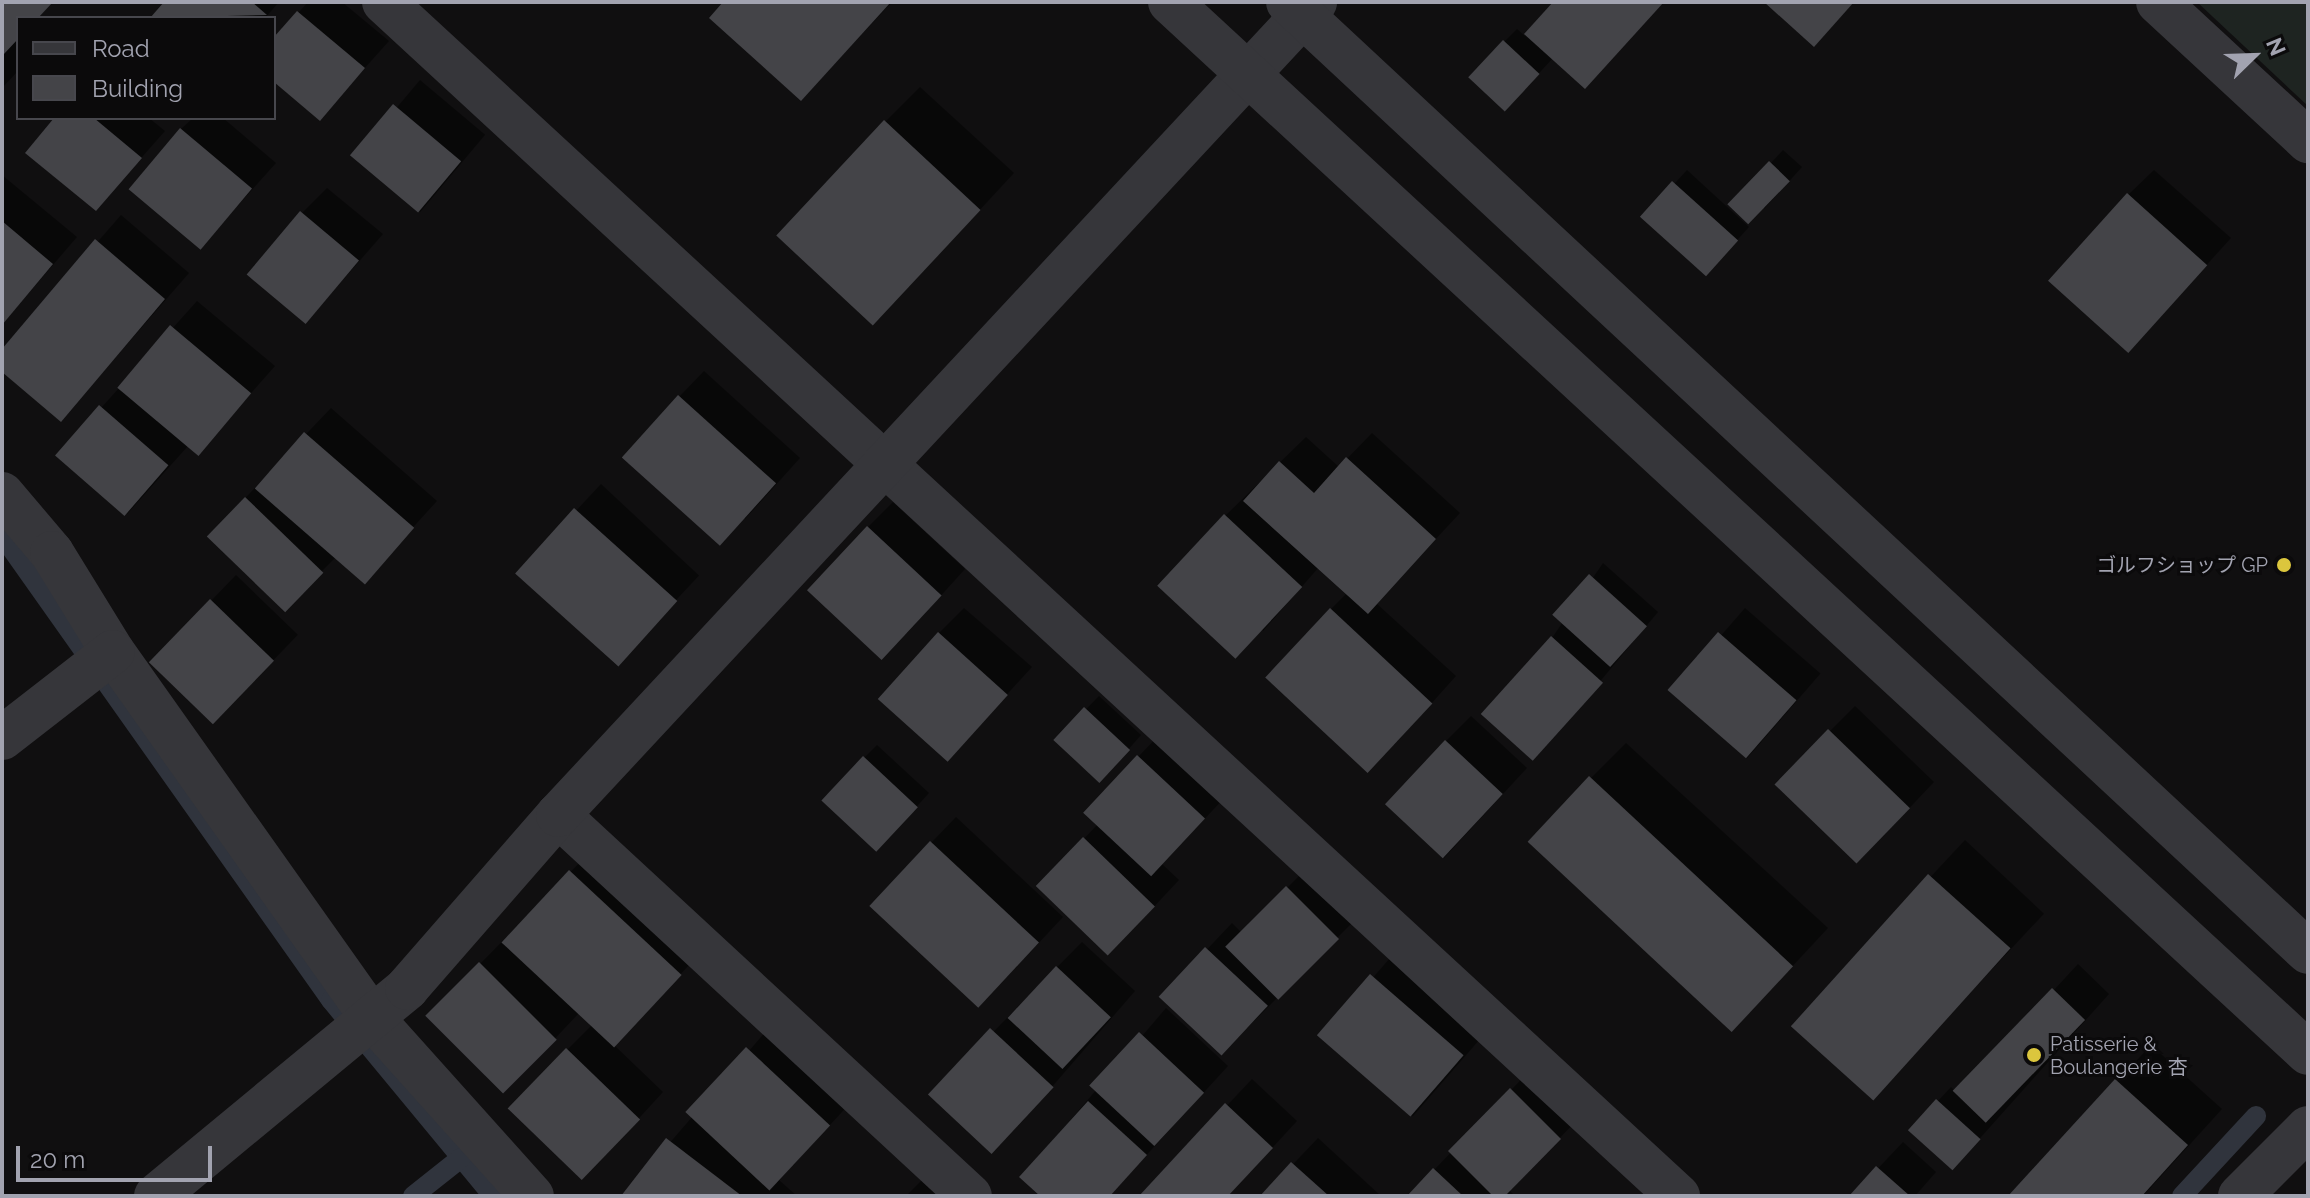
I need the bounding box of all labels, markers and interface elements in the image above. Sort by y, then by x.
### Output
legend [16,16,276,120]
north arrow [2214,16,2294,96]
text: Road [92,34,150,63]
text: N [2261,34,2291,59]
text: Building [92,74,183,103]
place label: ゴルフショップ GP [2096,553,2268,577]
marker: ゴルフショップ GP [2275,556,2293,574]
place label: Patisserie & Boulangerie 杏 [2050,1032,2187,1079]
marker: Patisserie & Boulangerie 杏 [2025,1046,2043,1064]
scale bar [20,1130,216,1180]
text: 20 m [30,1145,85,1174]

